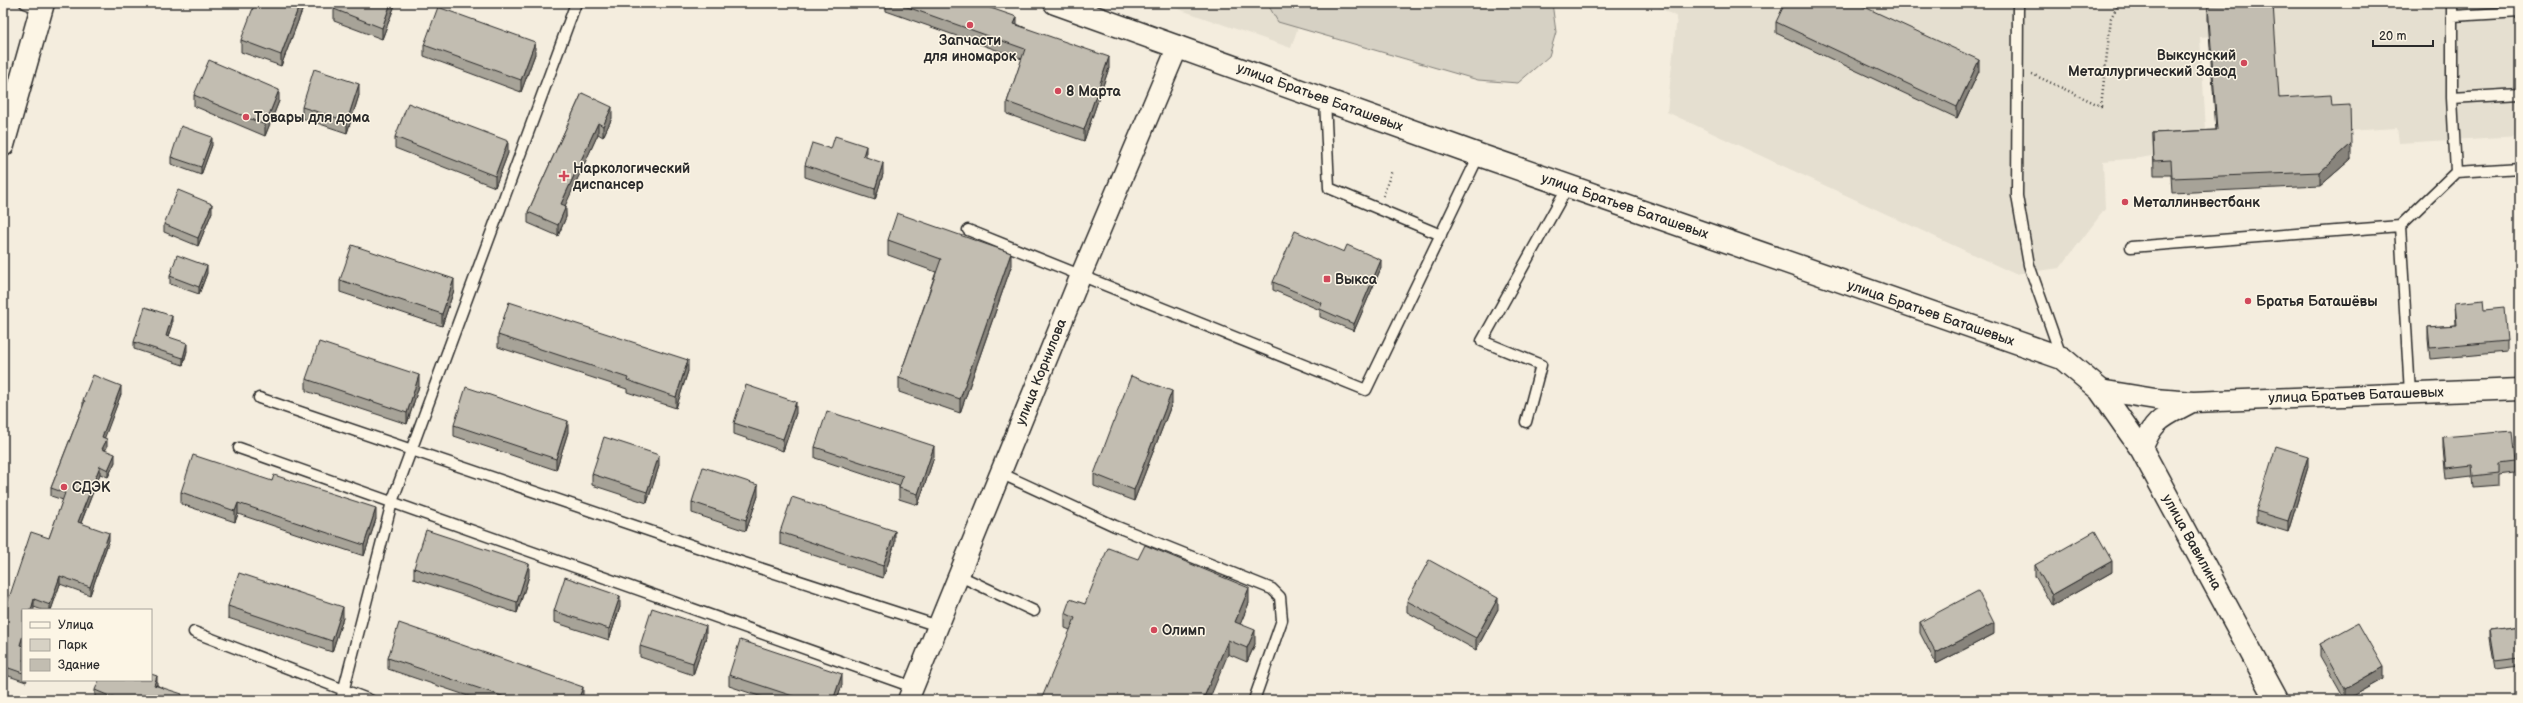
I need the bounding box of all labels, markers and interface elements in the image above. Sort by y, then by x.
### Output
marker: Запчасти для иномарок [965,20,975,30]
scale bar [2373,22,2433,48]
text: 20 m [2379,29,2406,44]
place label: Запчасти для иномарок [923,32,1017,65]
place label: Выксунский Металлургический Завод [2068,47,2237,80]
marker: Выксунский Металлургический Завод [2239,58,2249,68]
street label: улица Братьев Баташевых [1235,59,1406,135]
place label: 8 Марта [1066,83,1122,100]
marker: 8 Марта [1053,86,1063,96]
place label: Товары для дома [254,109,370,126]
marker: Товары для дома [241,112,251,122]
place label: Наркологический диспансер [572,160,690,193]
street label: улица Братьев Баташевых [1539,169,1711,243]
marker: Наркологический диспансер [558,170,570,182]
place label: Металлинвестбанк [2133,194,2260,211]
marker: Металлинвестбанк [2120,197,2130,207]
place label: Выкса [1335,271,1378,288]
marker: Выкса [1322,274,1332,284]
street label: улица Братьев Баташевых [1845,276,2017,350]
place label: Братья Баташёвы [2256,293,2378,310]
marker: Братья Баташёвы [2243,296,2253,306]
street label: улица Корнилова [1012,316,1070,428]
street label: улица Братьев Баташевых [2268,383,2445,407]
place label: СДЭК [72,479,111,496]
marker: СДЭК [59,482,69,492]
street label: улица Вавилина [2159,491,2226,593]
legend [22,609,152,681]
text: Улица [58,618,94,633]
place label: Олимп [1162,622,1205,639]
marker: Олимп [1149,625,1159,635]
text: Парк [58,638,88,653]
text: Здание [58,658,100,673]

